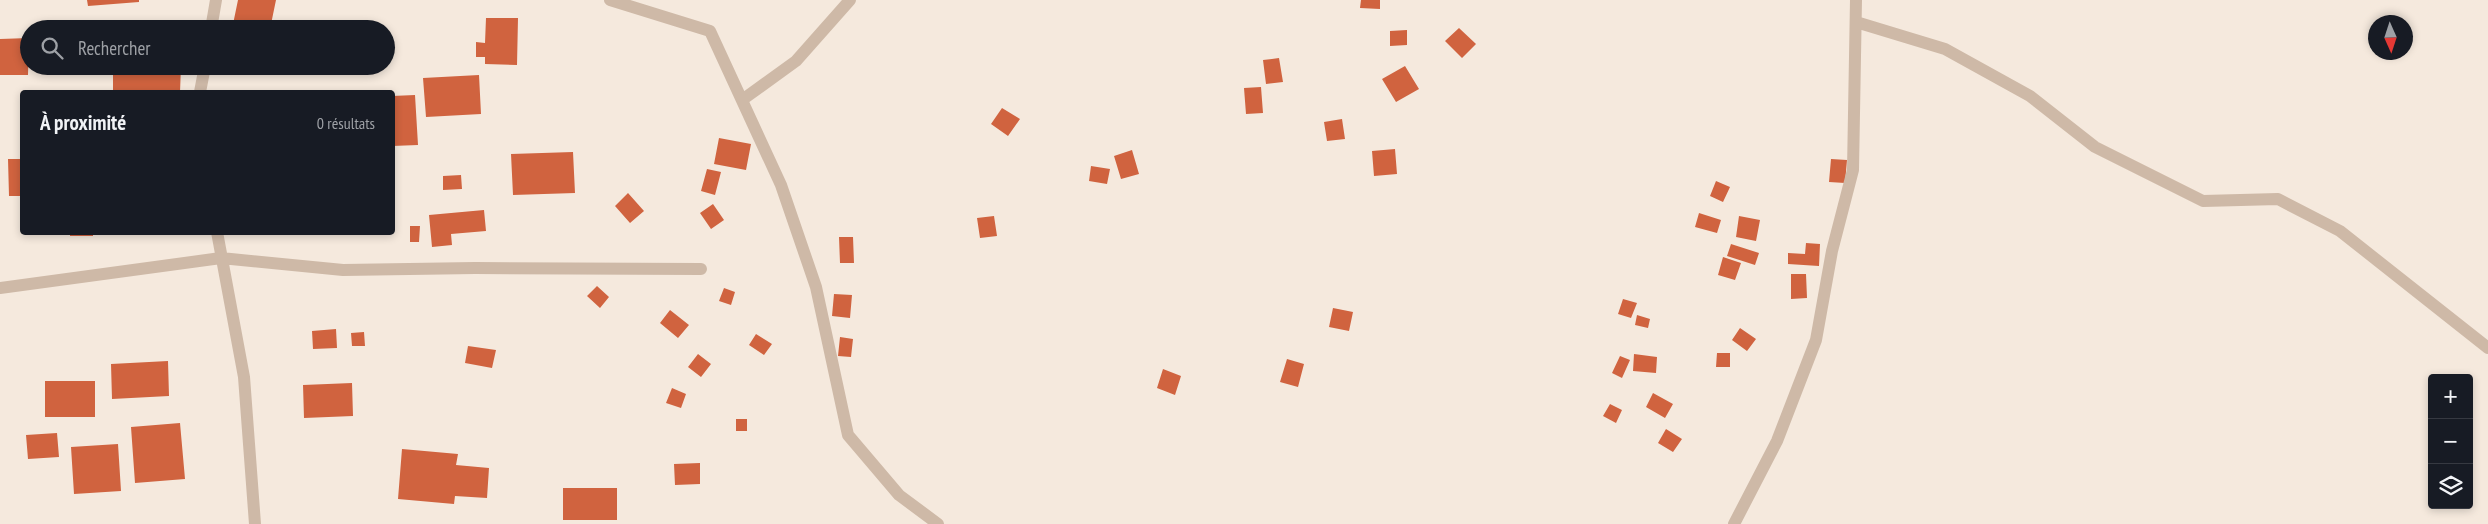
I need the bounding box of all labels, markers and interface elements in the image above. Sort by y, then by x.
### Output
north arrow [2368,15,2413,60]
search box [20,20,395,75]
icon: search [38,34,66,62]
text: Rechercher [78,36,150,60]
text: À proximité [40,109,126,136]
text: 0 résultats [317,113,375,133]
map controls [2428,374,2473,509]
button: + [2428,374,2473,419]
button: − [2428,419,2473,464]
button: layers [2428,464,2473,509]

